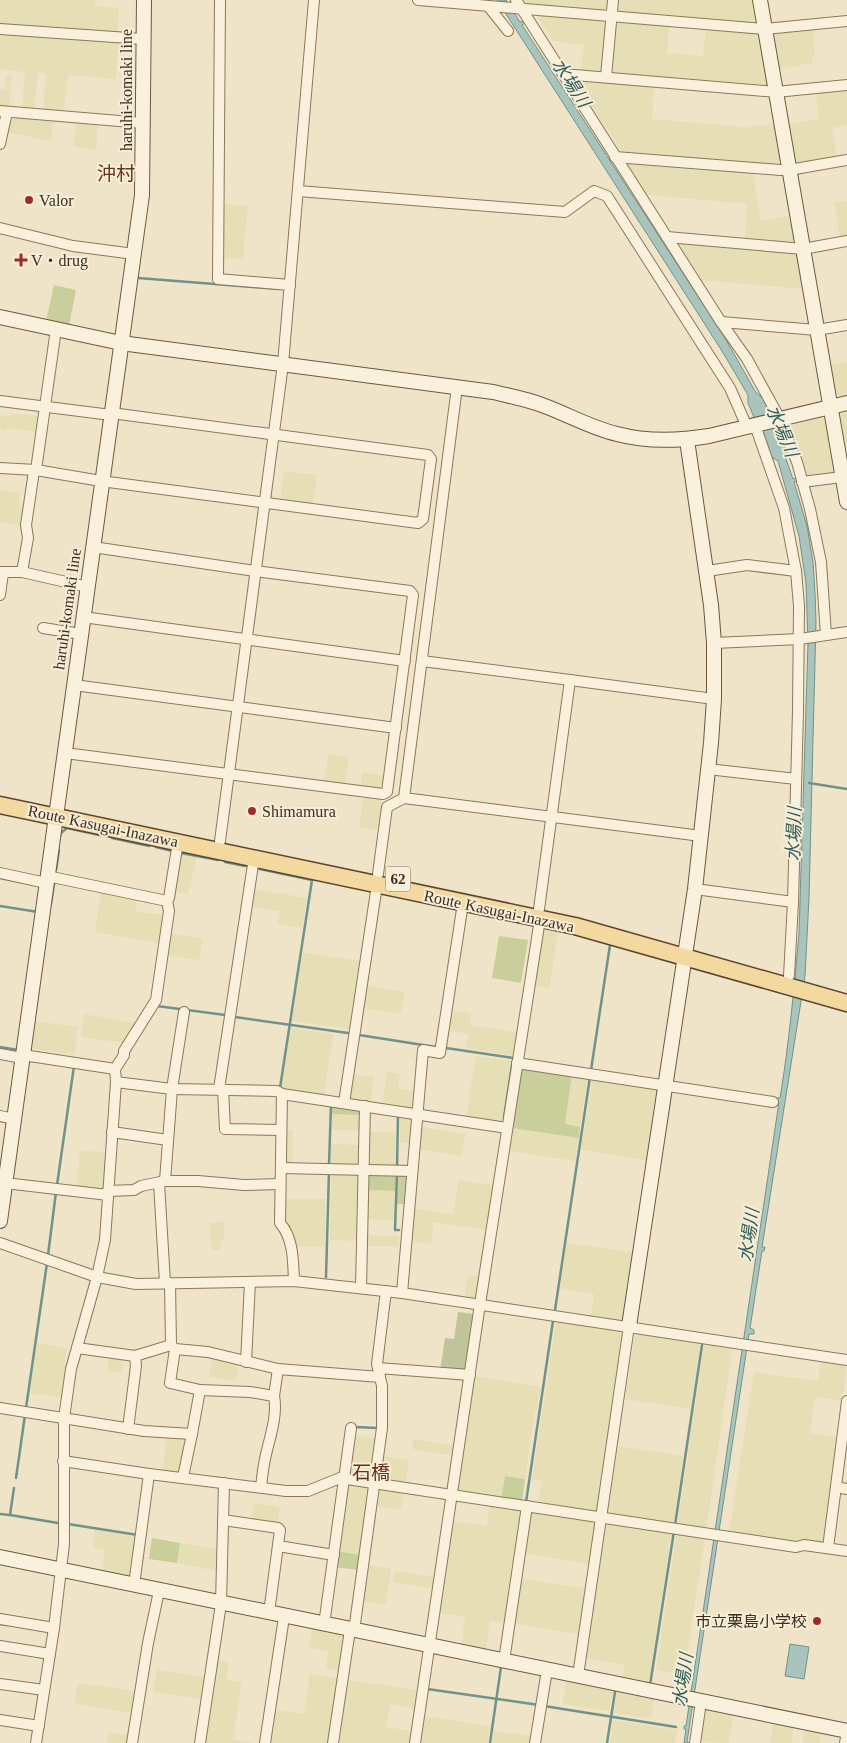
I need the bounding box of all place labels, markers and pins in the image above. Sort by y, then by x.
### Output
place label: Valor [39,192,74,209]
marker: Valor [23,194,35,206]
place label: V・drug [31,252,88,270]
marker: V・drug [15,254,27,266]
place label: Shimamura [262,803,336,820]
marker: Shimamura [246,805,258,817]
place label: 市立栗島小学校 [695,1613,807,1630]
marker: 市立栗島小学校 [811,1615,823,1627]

